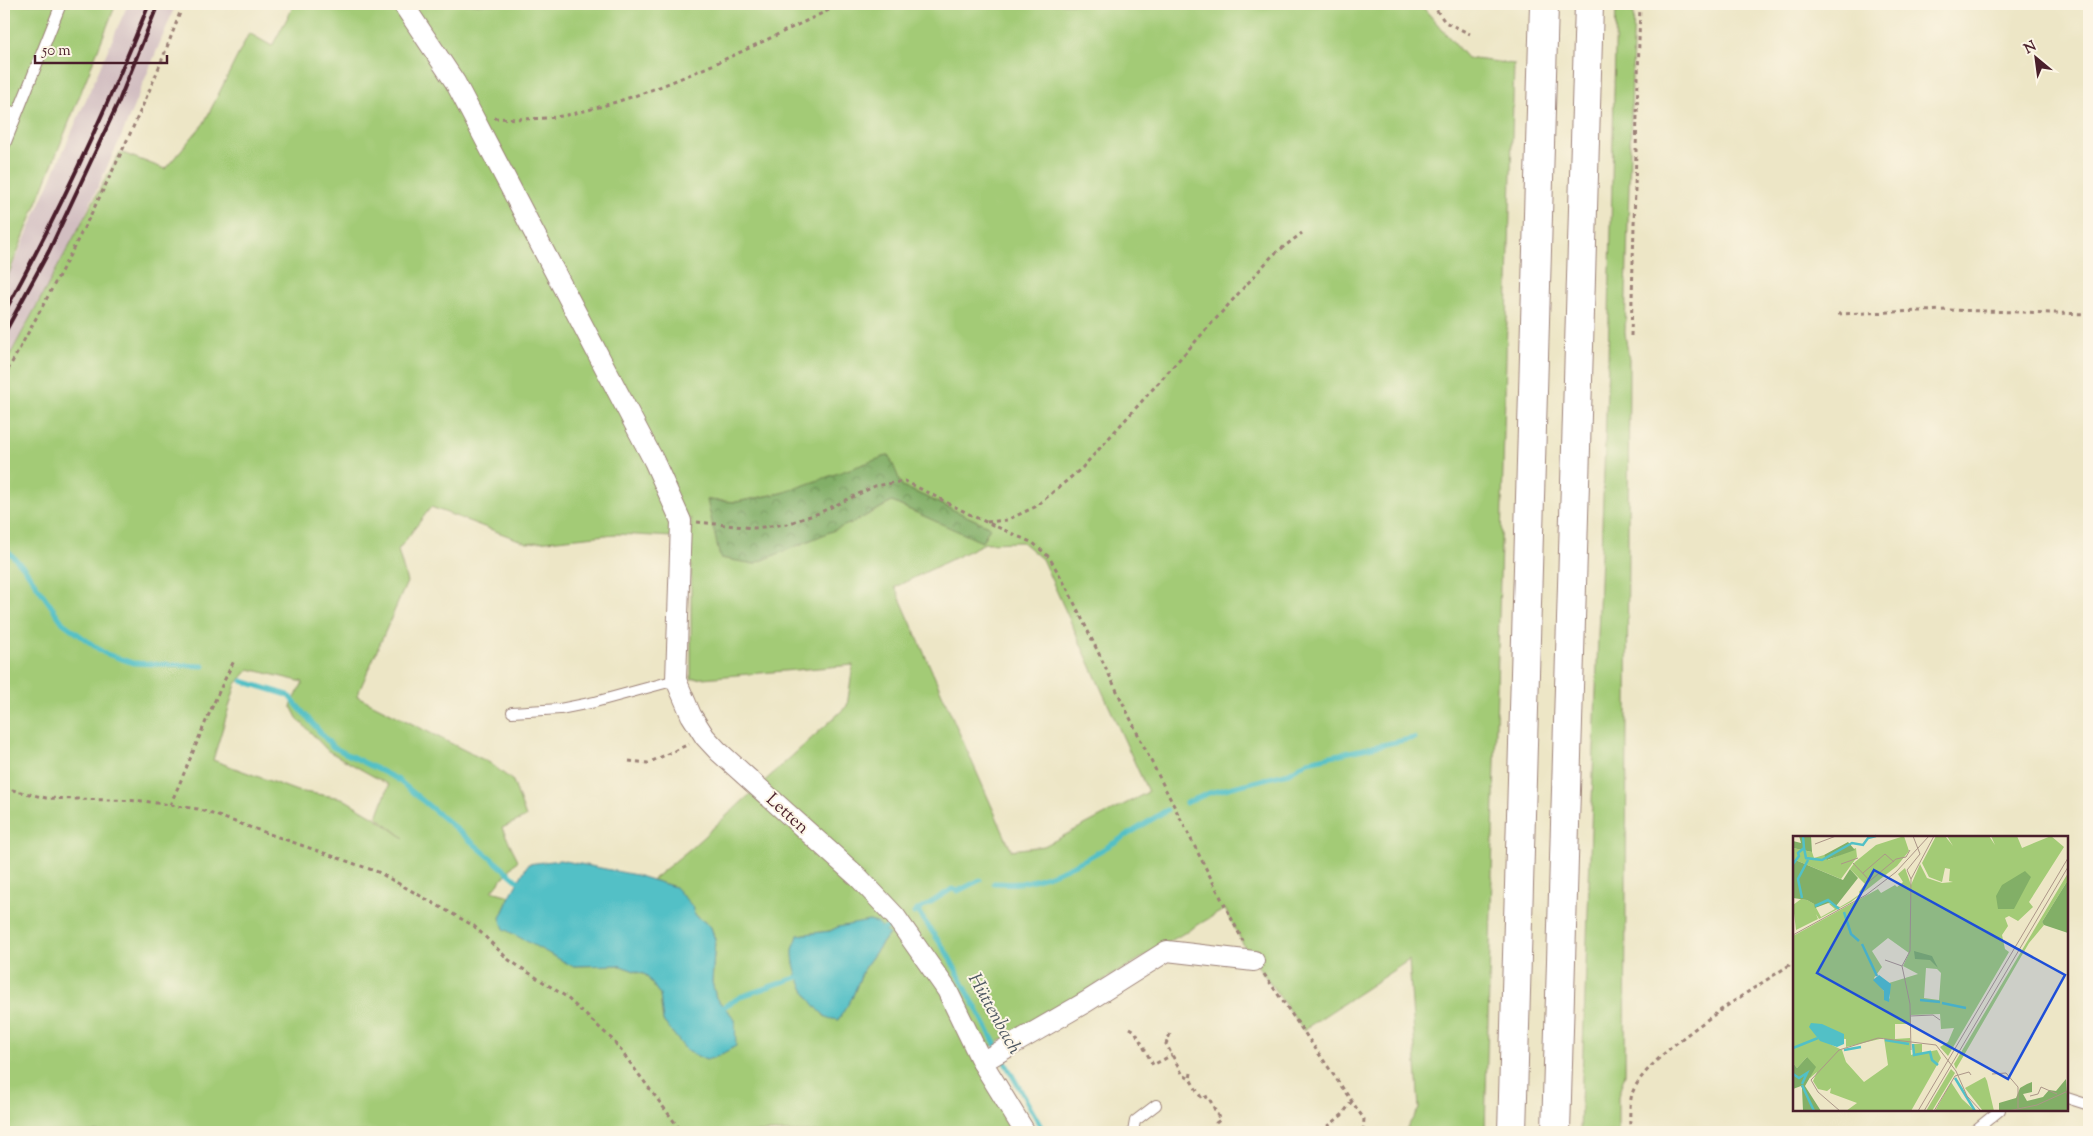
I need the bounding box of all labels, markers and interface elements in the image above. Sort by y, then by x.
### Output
scale bar [35,32,168,64]
north arrow [2010,32,2060,82]
text: N [2021,37,2040,60]
text: 50 m [41,41,71,62]
street label: Letten [759,788,814,841]
inset map [1793,836,2068,1111]
water label: Hüttenbach [960,969,1028,1060]

